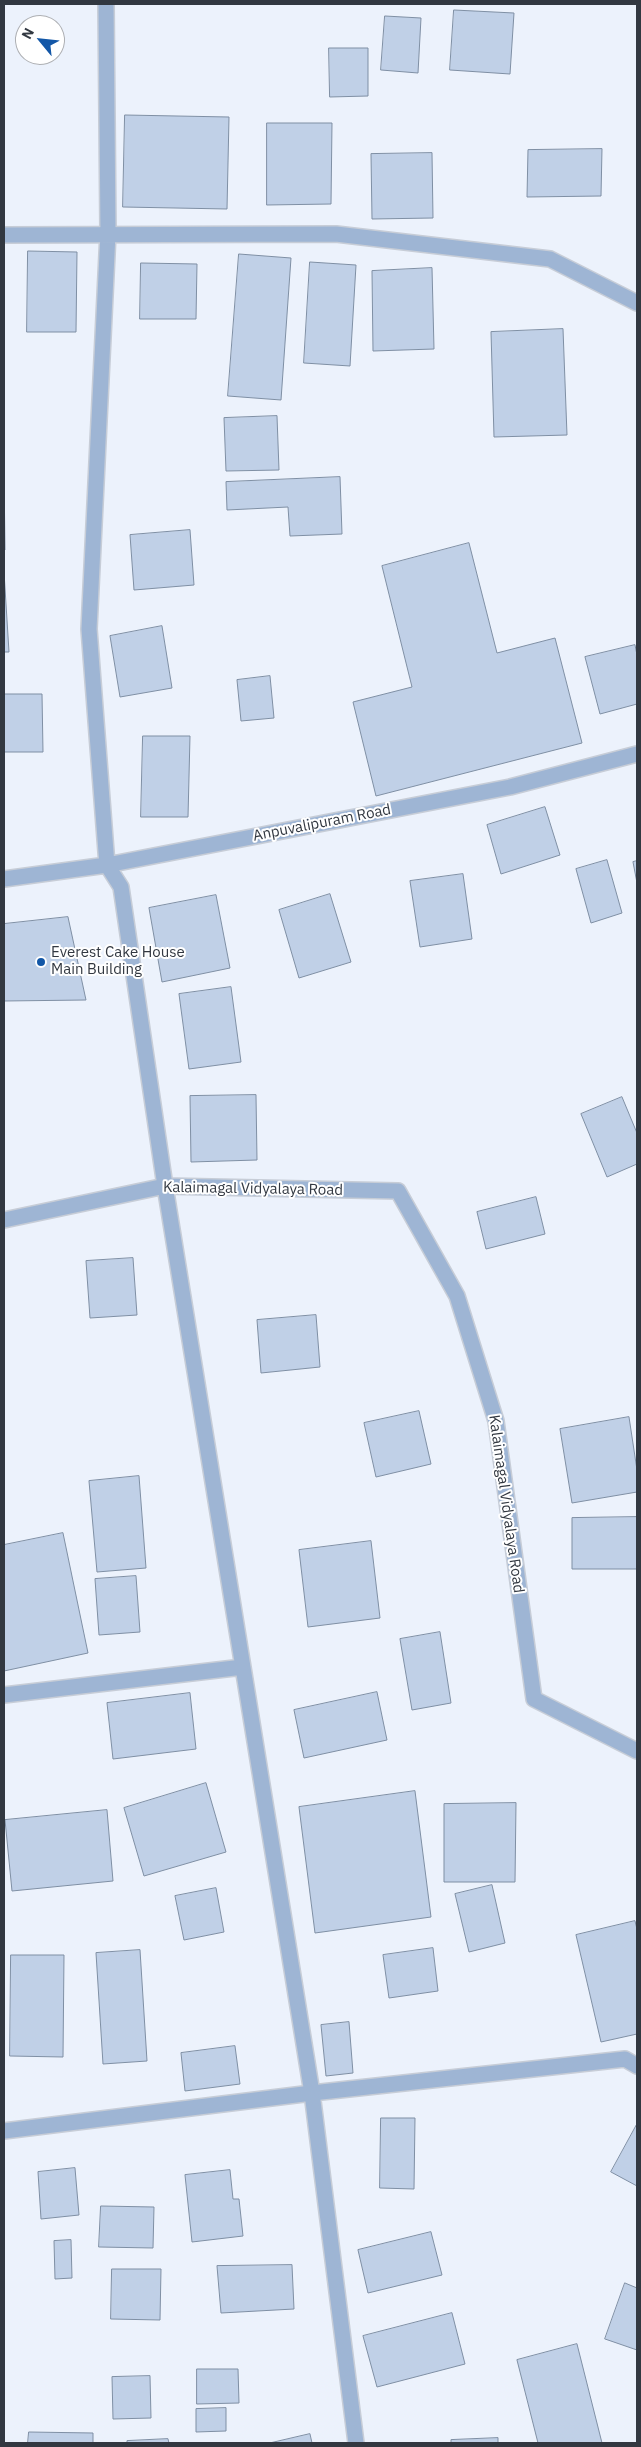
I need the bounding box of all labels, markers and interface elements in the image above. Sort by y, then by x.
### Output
north arrow [15,15,65,65]
text: N [17,25,38,42]
street label: Anpuvalipuram Road [251,801,393,845]
place label: Everest Cake House Main Building [51,944,185,979]
marker: Everest Cake House Main Building [35,956,47,968]
street label: Kalaimagal Vidyalaya Road [163,1178,343,1200]
street label: Kalaimagal Vidyalaya Road [485,1414,527,1594]

